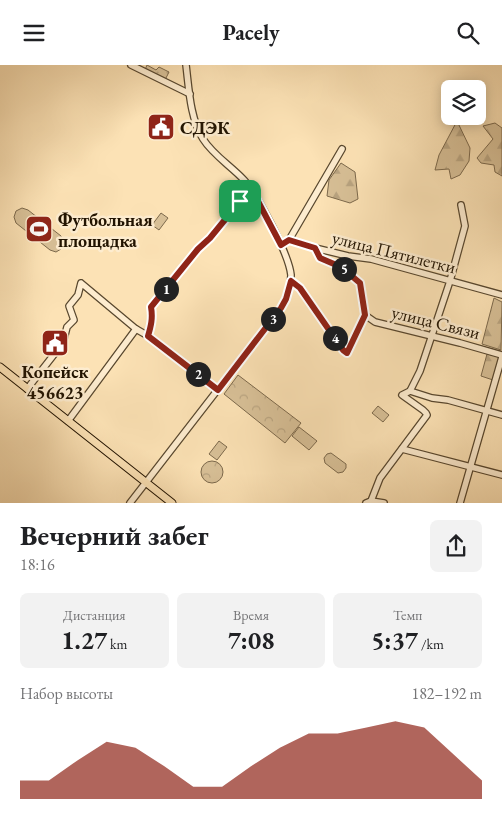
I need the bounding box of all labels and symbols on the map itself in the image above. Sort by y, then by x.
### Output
public building icon: СДЭК [146,112,176,142]
place label: СДЭК [180,116,230,139]
pin [219,180,261,222]
place label: Футбольная площадка [58,208,153,252]
sports icon: Футбольная площадка [24,214,54,244]
street label: улица Пятилетки [330,226,459,279]
pin: 5 [332,257,356,281]
pin: 1 [154,277,178,301]
street label: улица Связи [389,300,483,344]
pin: 3 [260,307,286,331]
pin: 4 [322,325,348,351]
public building icon: Копейск 456623 [40,328,70,358]
place label: Копейск 456623 [22,360,88,404]
pin: 2 [186,361,210,387]

